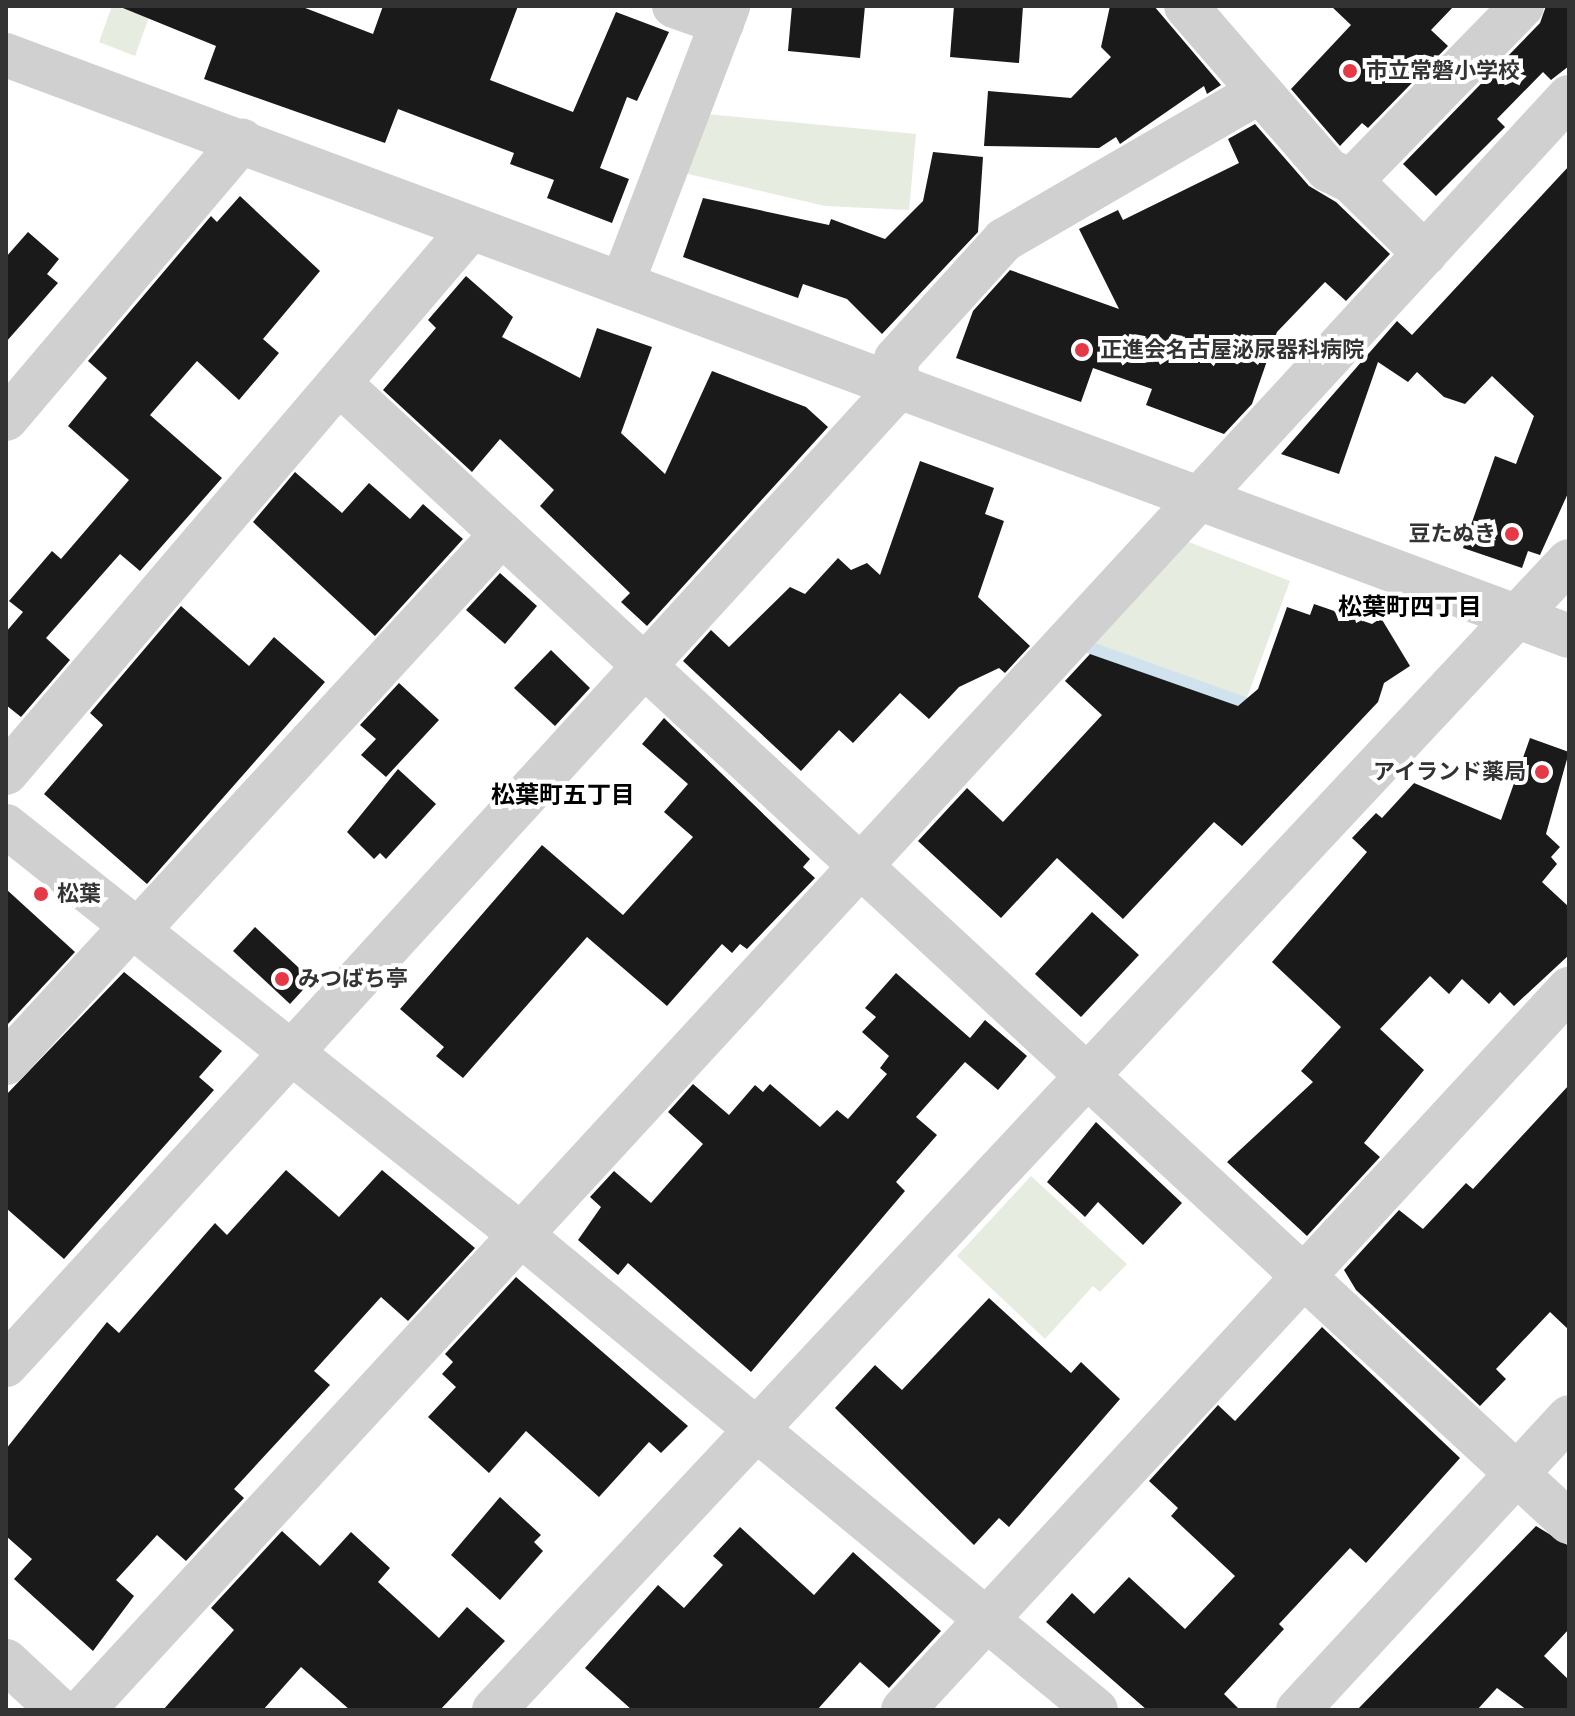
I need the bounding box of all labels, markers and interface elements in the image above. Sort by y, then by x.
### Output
place label: 市立常磐小学校 [1366,58,1520,84]
marker: 市立常磐小学校 [1341,62,1359,80]
place label: 正進会名古屋泌尿器科病院 [1100,337,1364,363]
marker: 正進会名古屋泌尿器科病院 [1071,339,1093,361]
place label: 豆たぬき [1408,521,1496,547]
marker: 豆たぬき [1503,525,1521,543]
district label: 松葉町四丁目 [1338,592,1482,620]
place label: アイランド薬局 [1372,759,1526,785]
marker: アイランド薬局 [1533,763,1551,781]
district label: 松葉町五丁目 [491,780,635,808]
place label: 松葉 [57,881,101,907]
marker: 松葉 [32,885,50,903]
place label: みつばち亭 [298,966,408,992]
marker: みつばち亭 [273,970,291,988]

